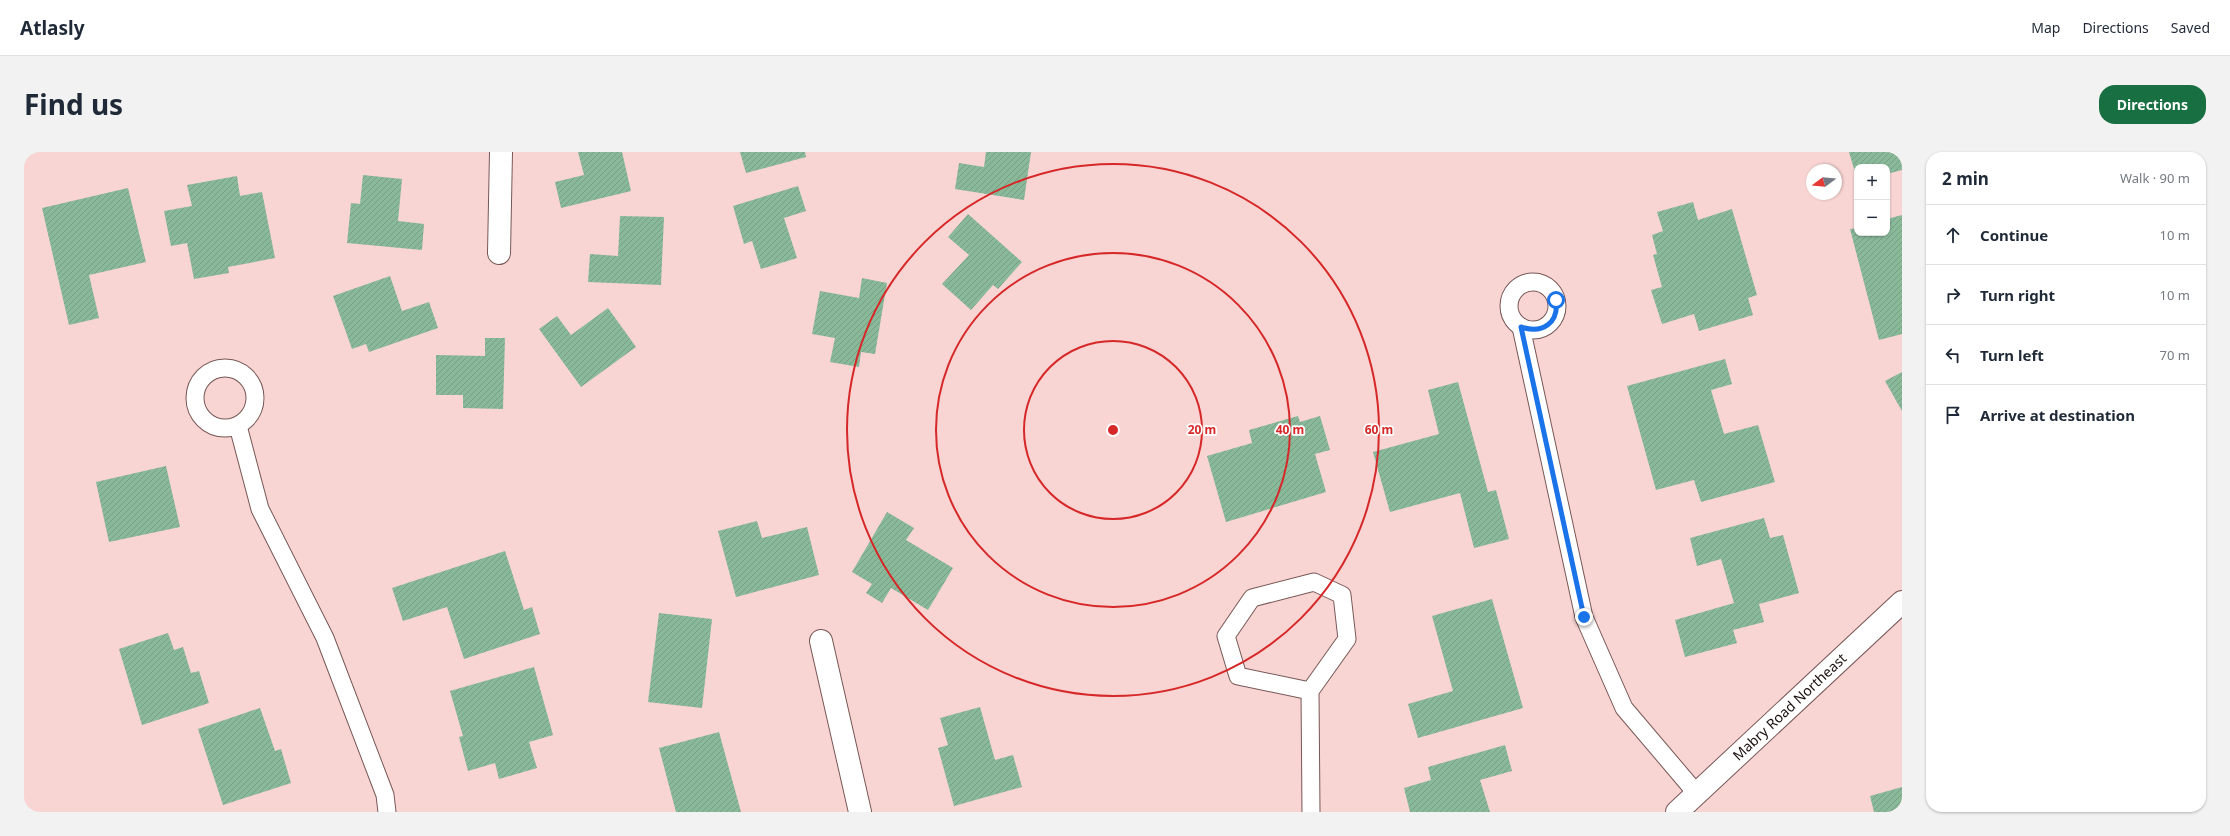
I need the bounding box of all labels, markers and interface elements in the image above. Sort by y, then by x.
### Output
text: Atlasly [20,15,85,41]
text: Map [2031,18,2060,37]
text: Directions [2082,18,2149,37]
text: Saved [2171,18,2210,37]
text: Find us [24,85,123,123]
button: Directions [2099,85,2206,124]
north arrow [1806,164,1842,200]
map controls [1854,164,1890,236]
button: + [1854,164,1890,200]
text: 2 min [1942,167,1989,190]
text: Walk · 90 m [2120,169,2190,187]
button: − [1854,200,1890,236]
icon: ahead [1942,224,1964,246]
text: Continue [1980,225,2048,245]
text: 10 m [2160,226,2190,244]
icon: right [1942,284,1964,306]
text: Turn right [1980,285,2055,305]
text: 10 m [2160,286,2190,304]
route start [1547,291,1565,309]
icon: left [1942,344,1964,366]
text: Turn left [1980,345,2044,365]
text: 70 m [2160,346,2190,364]
icon: arrive [1942,404,1964,426]
text: Arrive at destination [1980,405,2135,425]
text: 20 m [1188,421,1216,438]
text: 40 m [1276,421,1304,438]
text: 60 m [1365,421,1393,438]
centre of rings [1106,423,1120,437]
route end [1575,608,1593,626]
street label: Mabry Road Northeast [1728,649,1850,764]

